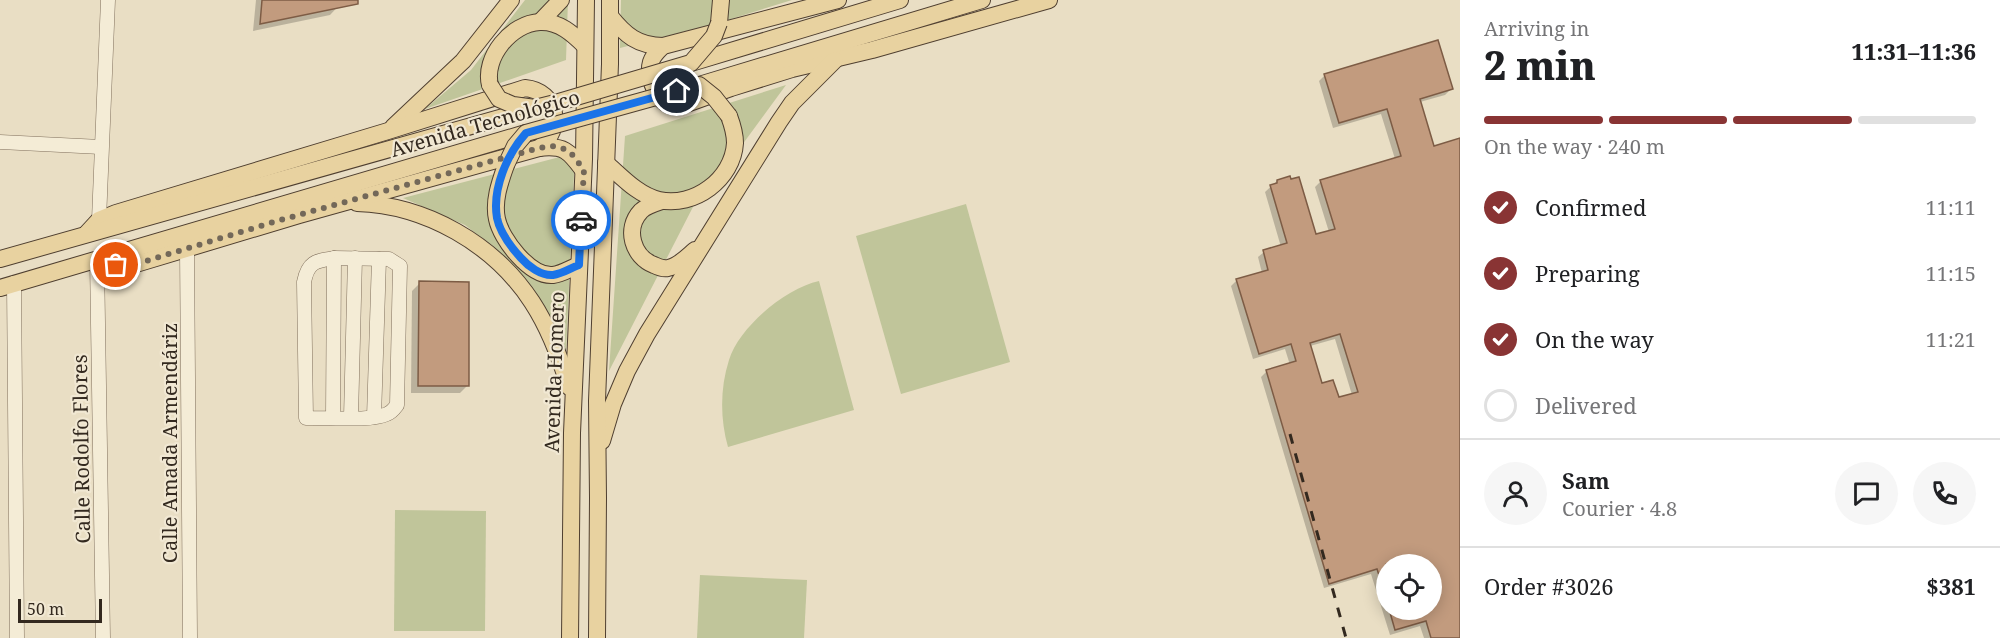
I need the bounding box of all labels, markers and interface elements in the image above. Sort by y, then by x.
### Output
text: Arriving in [1484,15,1589,42]
text: 11:31–11:36 [1852,36,1976,66]
text: 2 min [1484,38,1596,91]
pin [651,65,702,116]
icon: home [660,74,693,107]
street label: Avenida Tecnológico [387,83,583,163]
text: On the way · 240 m [1484,133,1665,160]
courier [551,190,611,250]
icon: check [1484,191,1517,224]
text: Confirmed [1535,192,1646,222]
text: 11:11 [1926,194,1976,221]
icon: car [565,204,598,237]
pin [90,239,141,290]
icon: bag [99,248,132,281]
icon: check [1484,257,1517,290]
text: Preparing [1535,258,1640,288]
text: 11:15 [1926,260,1976,287]
street label: Avenida Homero [538,291,570,453]
street label: Calle Amada Armendáriz [156,323,183,563]
icon: check [1484,323,1517,356]
text: On the way [1535,324,1654,354]
text: 11:21 [1926,326,1976,353]
street label: Calle Rodolfo Flores [66,354,96,544]
text: Delivered [1535,390,1637,420]
button: person [1484,462,1547,525]
button: chat [1835,462,1898,525]
button: phone [1913,462,1976,525]
text: Sam [1562,465,1610,495]
text: Courier · 4.8 [1562,495,1677,522]
map controls [1376,554,1442,620]
button: locate [1376,554,1442,620]
text: Order #3026 [1484,571,1614,601]
text: $381 [1926,571,1976,601]
scale bar [18,596,102,624]
text: 50 m [27,598,64,620]

